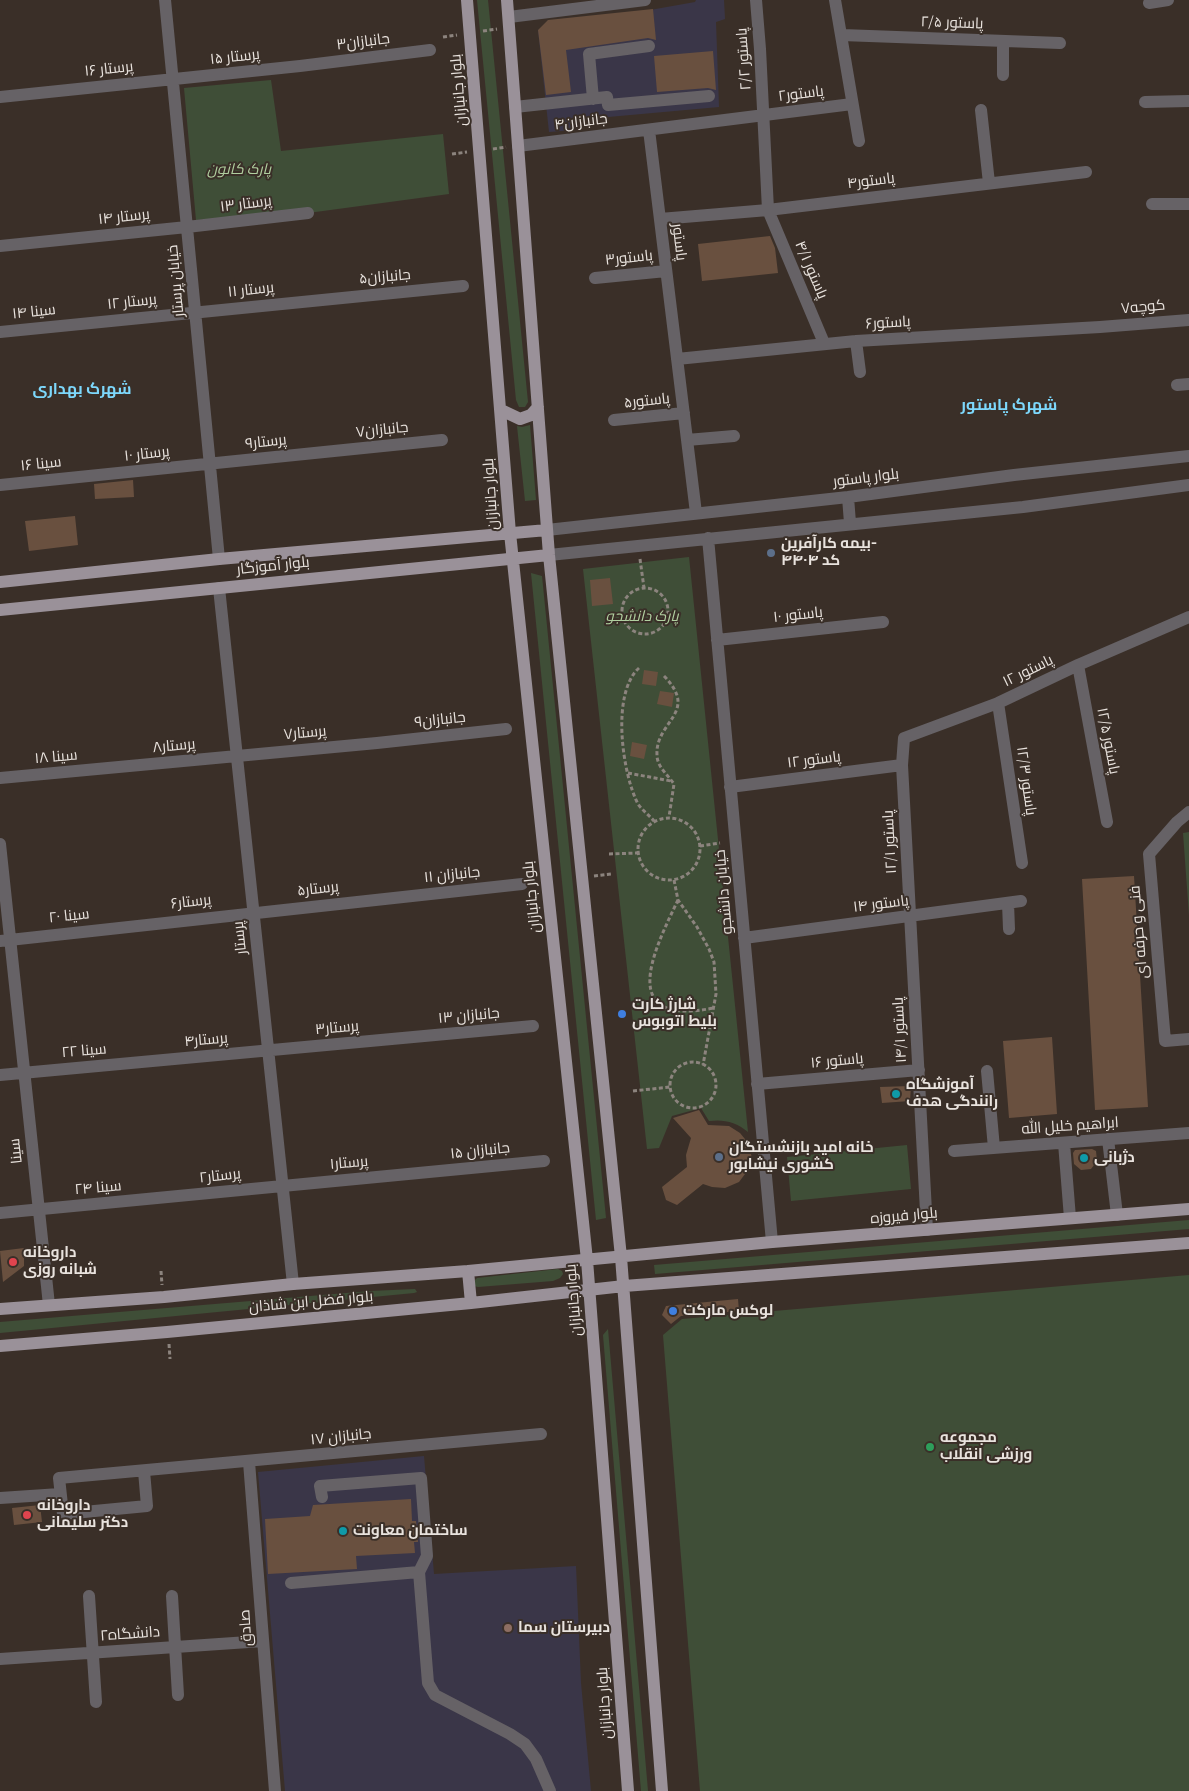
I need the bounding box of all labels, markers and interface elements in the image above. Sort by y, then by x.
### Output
street label: پاستور ۲/۵ [920,13,984,33]
street label: پاستور ۲/۲ [733,27,755,91]
street label: جانبازان۳ [335,30,391,54]
street label: پرستار ۱۵ [209,45,261,69]
street label: بلوار جانبازان [447,53,471,127]
street label: پرستار ۱۶ [84,57,134,81]
street label: پاستور۲ [777,82,825,106]
street label: جانبازان۴ [553,110,609,134]
park label: پارک کانون [207,161,271,179]
street label: پاستور۴ [846,169,896,193]
street label: پرستار ۱۳ [219,192,273,216]
street label: پرستار ۱۴ [97,205,151,229]
street label: پاستور [668,222,690,262]
street label: پاستور ۴/۱ [791,238,831,302]
street label: خیابان پرستار [164,244,188,318]
street label: پاستور۳ [604,247,654,269]
street label: جانبازان۵ [358,266,412,288]
street label: پرستار ۱۱ [227,279,275,301]
street label: پرستار ۱۲ [106,290,158,314]
street label: کوچه۷ [1120,296,1166,318]
street label: سینا ۱۴ [11,301,57,323]
street label: پاستور۶ [865,313,911,333]
district label: شهرک بهداری [32,379,132,399]
street label: پاستور۵ [623,390,671,412]
district label: شهرک پاستور [961,395,1057,415]
street label: جانبازان۷ [355,418,409,442]
street label: پرستار۹ [244,431,288,453]
street label: پرستار ۱۰ [123,443,171,465]
street label: سینا ۱۶ [20,453,62,475]
street label: بلوار جانبازان [480,457,502,531]
street label: بلوار پاستور [832,465,900,491]
place label: بیمه کارآفرین- کد ۴۴۰۴ [781,535,877,570]
marker: بیمه کارآفرین- کد ۴۴۰۴ [765,547,777,559]
street label: بلوار آموزگار [236,553,310,579]
street label: پاستور ۱۰ [772,603,824,627]
park label: پارک دانشجو [605,608,679,626]
street label: ۱۲ پاستور [1000,651,1056,691]
street label: پاستور ۱۲/۵ [1093,706,1123,776]
street label: جانبازان۹ [414,708,466,732]
street label: پرستار۷ [283,722,327,744]
street label: پرستار۸ [152,735,196,757]
street label: پاستور ۱۲/۳ [1012,745,1040,817]
street label: سینا ۱۸ [34,746,78,768]
street label: پاستور ۱۲ [786,748,842,772]
street label: پاستور ۱۲/۱ [879,810,901,874]
street label: خیابان دانشجو [711,849,737,935]
street label: بلوار جانبازان [519,860,545,934]
street label: جانبازان ۱۱ [423,863,481,887]
street label: پرستار۵ [296,878,340,900]
street label: فنی و حرفه ای [1126,885,1152,979]
street label: پرستار۶ [170,891,212,913]
street label: پاستور ۱۴ [852,892,910,916]
street label: سینا ۲۰ [48,905,90,927]
street label: پرستار [229,920,251,956]
place label: شارژ کارت بلیط اتوبوس [632,996,717,1031]
street label: پاستور ۱۴/۱ [889,997,911,1063]
street label: جانبازان ۱۳ [437,1004,501,1028]
marker: شارژ کارت بلیط اتوبوس [616,1008,628,1020]
street label: پرستار۳ [314,1017,360,1039]
street label: پرستار۴ [183,1029,229,1051]
street label: سینا ۲۲ [61,1040,107,1062]
street label: پاستور ۱۶ [810,1050,864,1072]
place label: آموزشگاه رانندگی هدف [906,1076,998,1111]
marker: آموزشگاه رانندگی هدف [890,1088,902,1100]
street label: ابراهیم خلیل الله [1021,1114,1119,1138]
street label: سینا [6,1137,26,1165]
street label: جانبازان ۱۵ [449,1139,511,1163]
place label: خانه امید بازنشستگان کشوری نیشابور [729,1139,874,1174]
place label: دژبانی [1094,1149,1135,1167]
marker: خانه امید بازنشستگان کشوری نیشابور [713,1151,725,1163]
street label: پرستار۱ [329,1152,369,1174]
marker: دژبانی [1078,1152,1090,1164]
street label: پرستار۲ [198,1165,242,1187]
street label: سینا ۲۴ [74,1177,122,1199]
street label: بلوار فیروزه [870,1204,938,1228]
place label: داروخانه شبانه روزی [23,1244,97,1279]
marker: داروخانه شبانه روزی [7,1256,19,1268]
street label: بلوار جانبازان [562,1263,586,1337]
street label: بلوار فضل ابن شاذان [248,1288,374,1316]
place label: لوکس مارکت [683,1302,773,1320]
marker: لوکس مارکت [667,1305,679,1317]
street label: جانبازان ۱۷ [310,1425,372,1449]
place label: مجموعه ورزشی انقلاب [940,1429,1032,1464]
marker: مجموعه ورزشی انقلاب [924,1441,936,1453]
place label: داروخانه دکتر سلیمانی [37,1497,128,1532]
marker: داروخانه دکتر سلیمانی [21,1509,33,1521]
place label: ساختمان معاونت [353,1522,468,1540]
marker: ساختمان معاونت [337,1525,349,1537]
street label: صادق [236,1609,256,1647]
place label: دبیرستان سما [518,1619,610,1637]
marker: دبیرستان سما [502,1622,514,1634]
street label: دانشگاه۲ [99,1623,161,1645]
street label: بلوار جانبازان [594,1666,616,1740]

